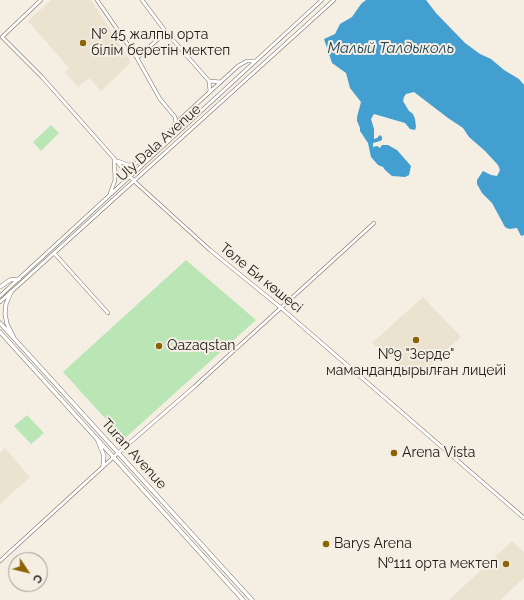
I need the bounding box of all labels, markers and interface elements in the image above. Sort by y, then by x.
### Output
place label: № 45 жалпы орта білім беретін мектеп [91,27,230,60]
marker: № 45 жалпы орта білім беретін мектеп [78,38,88,48]
water label: Малый Талдыколь [328,39,454,57]
street label: Uly Dala Avenue [114,101,204,185]
street label: Төле Би көшесі [216,240,306,316]
marker: №9 "Зерде" мамандандырылған лицейі [411,335,421,345]
place label: Qazaqstan [167,338,235,354]
marker: Qazaqstan [154,341,164,351]
place label: №9 "Зерде" мамандандырылған лицейі [326,347,506,380]
street label: Turan Avenue [98,415,170,493]
place label: Arena Vista [402,445,475,461]
marker: Arena Vista [389,448,399,458]
place label: Barys Arena [334,536,412,552]
marker: Barys Arena [321,539,331,549]
north arrow [8,552,48,592]
place label: №111 орта мектеп [378,556,498,572]
marker: №111 орта мектеп [501,559,511,569]
text: С [30,572,45,585]

